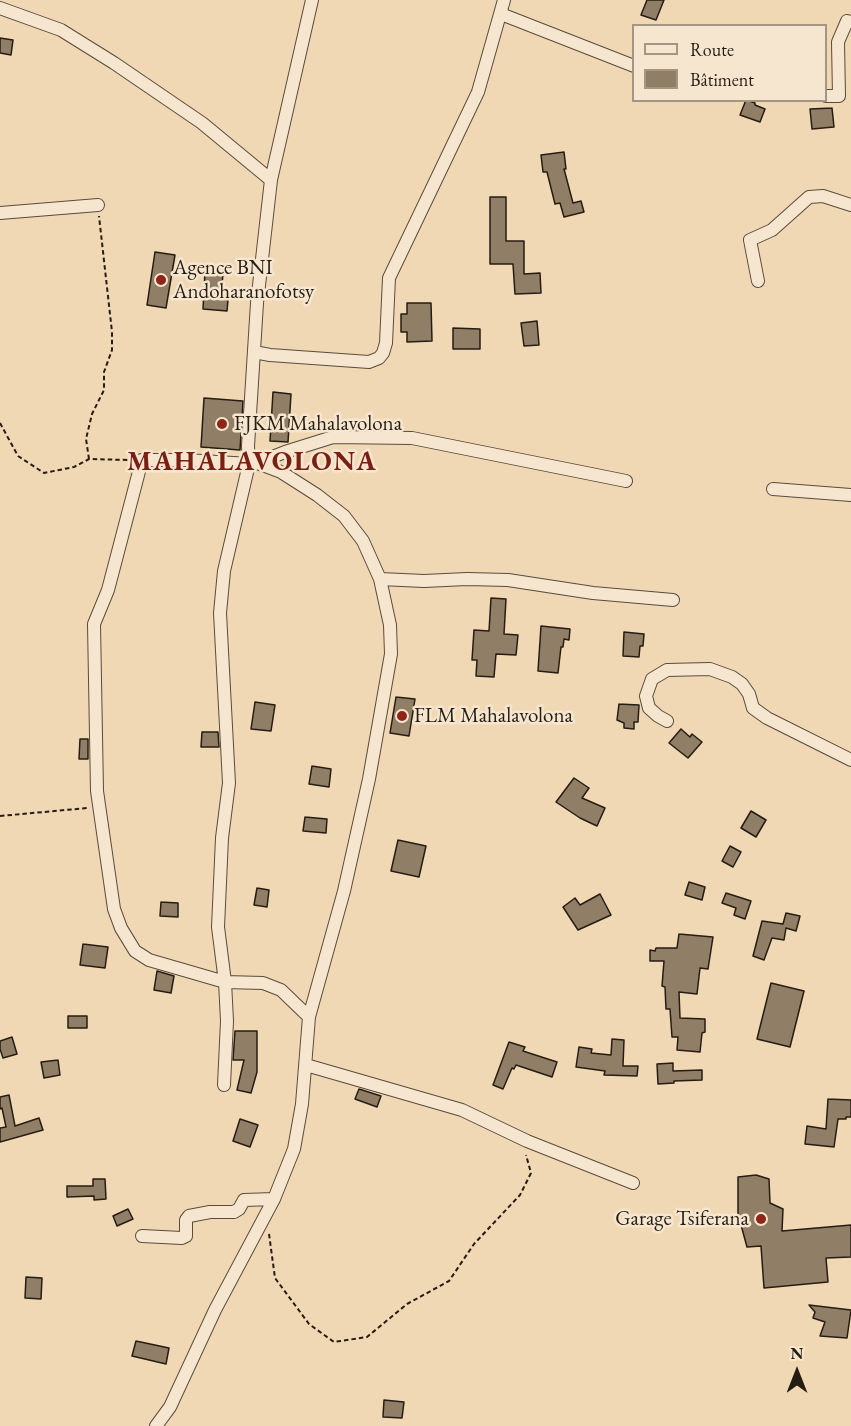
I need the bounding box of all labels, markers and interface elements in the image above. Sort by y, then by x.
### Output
legend [632,24,827,102]
text: Route [690,38,734,61]
text: Bâtiment [690,68,754,91]
place label: Agence BNI Andoharanofotsy [173,255,314,305]
marker: Agence BNI Andoharanofotsy [154,273,168,287]
place label: FJKM Mahalavolona [234,411,402,437]
marker: FJKM Mahalavolona [215,417,229,431]
district label: MAHALAVOLONA [127,447,377,479]
place label: FLM Mahalavolona [414,703,573,729]
marker: FLM Mahalavolona [395,709,409,723]
place label: Garage Tsiferana [615,1206,749,1232]
marker: Garage Tsiferana [754,1212,768,1226]
north arrow [767,1342,827,1402]
text: N [791,1343,803,1364]

